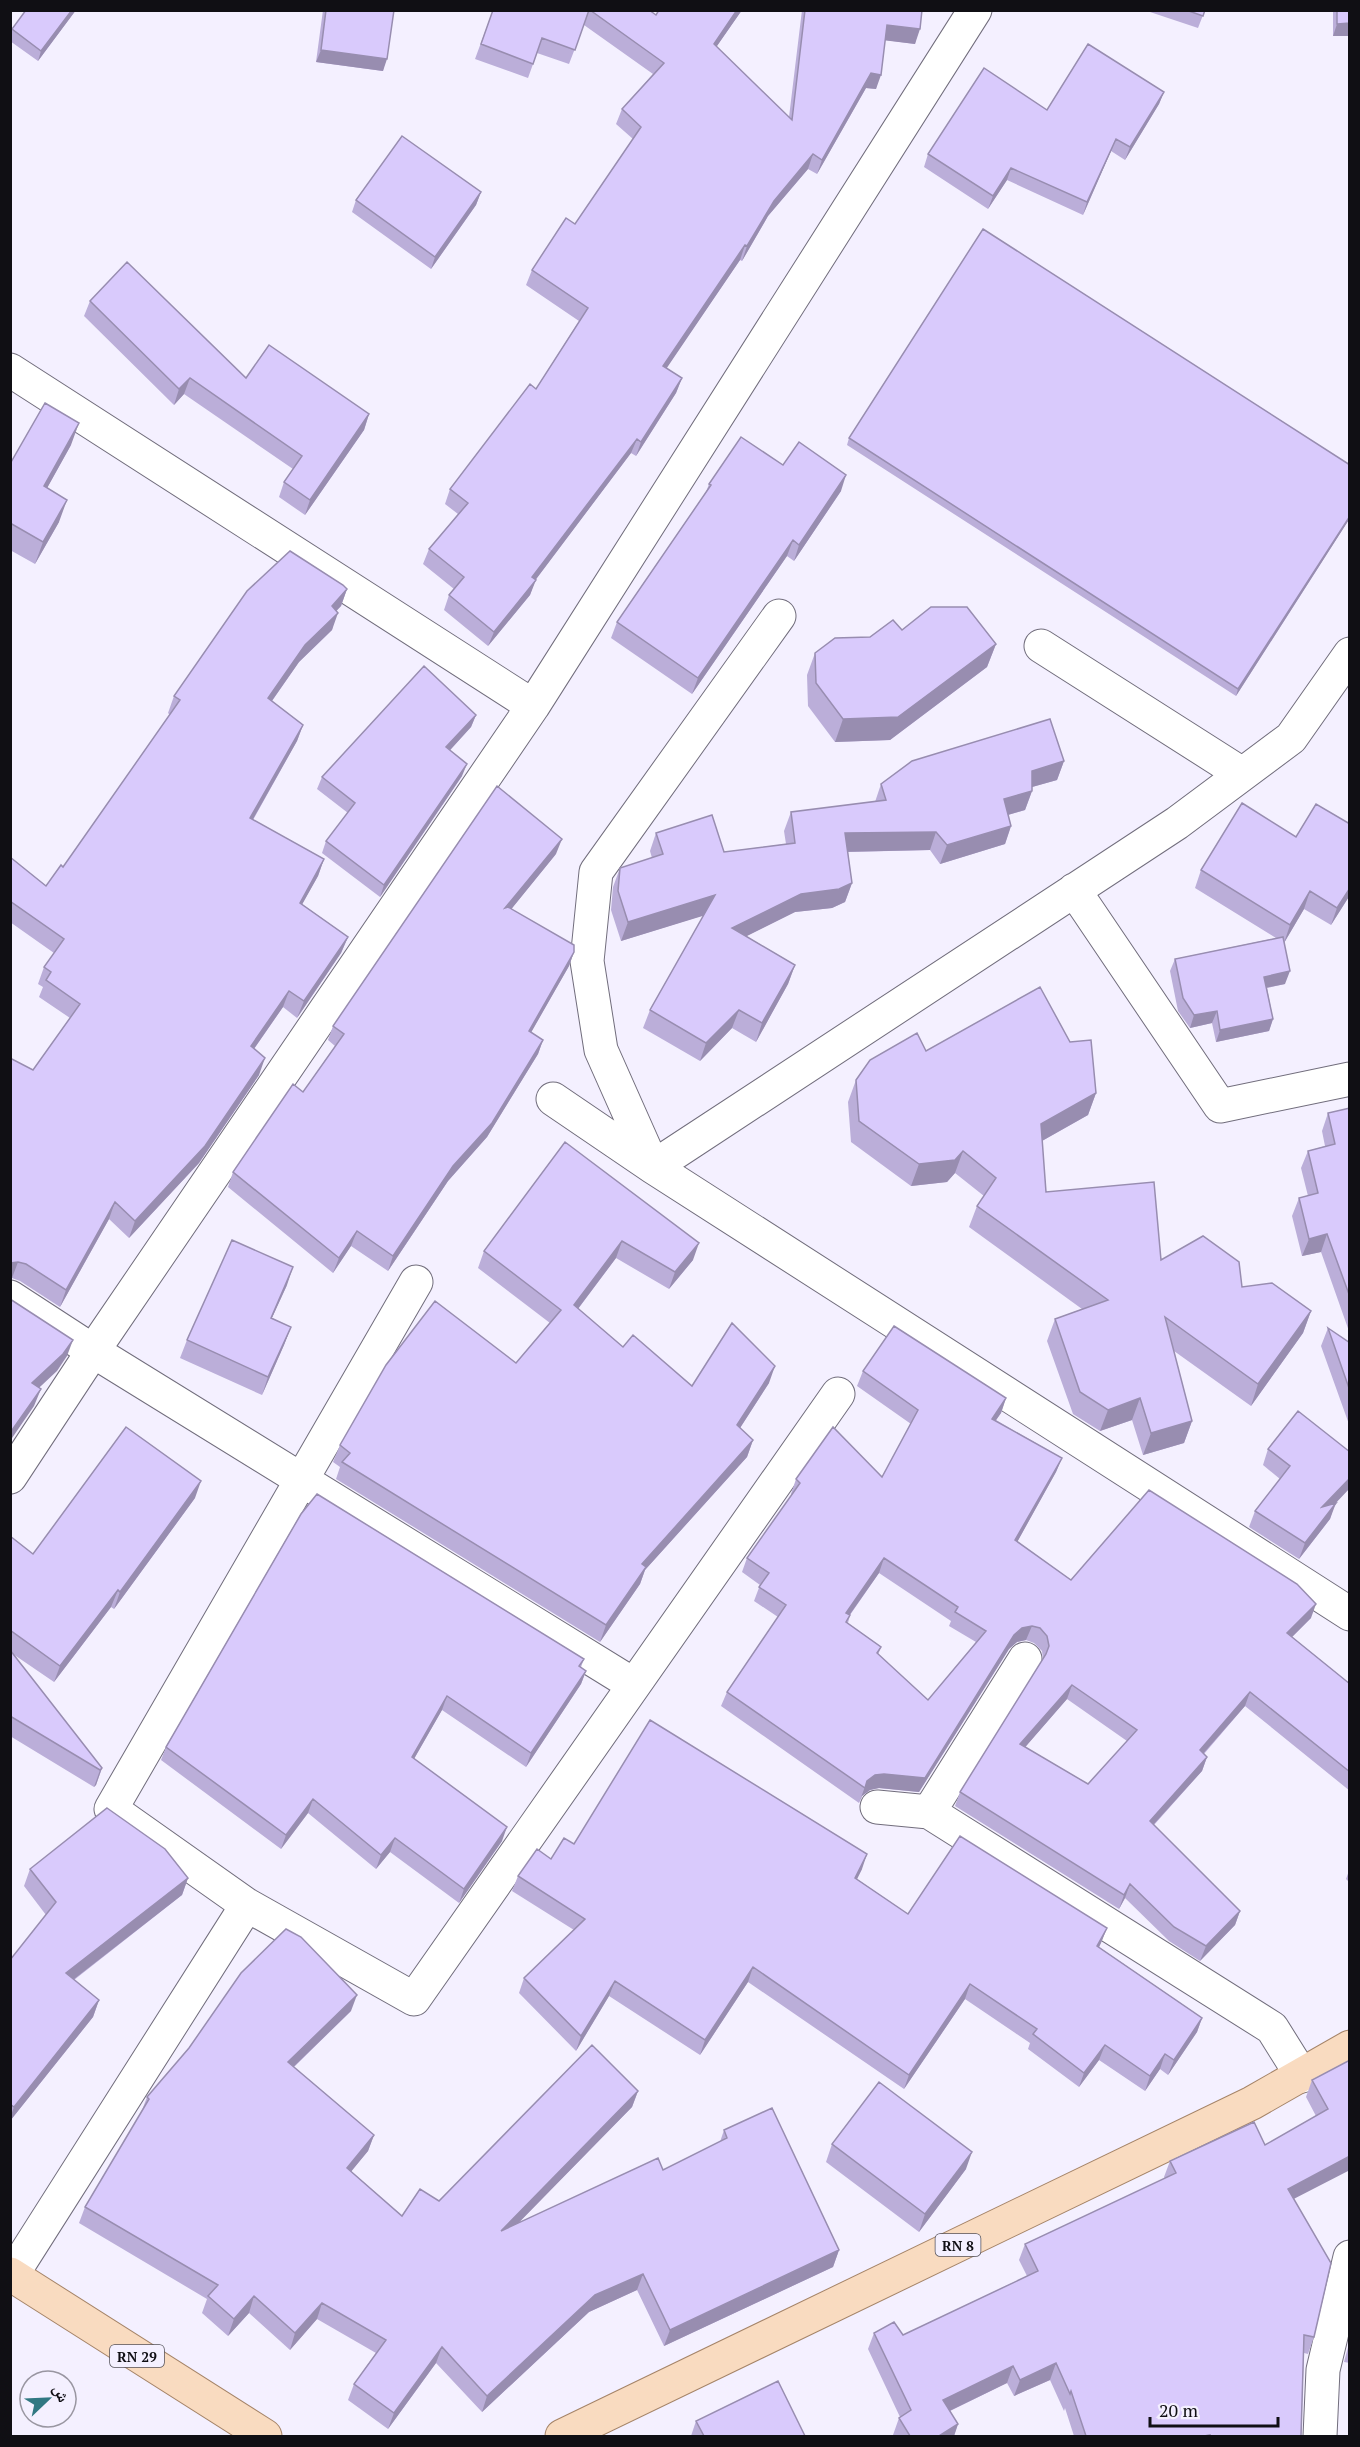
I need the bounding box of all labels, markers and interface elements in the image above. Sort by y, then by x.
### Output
road number: RN 8 [936,2234,980,2256]
road number: RN 29 [110,2345,164,2367]
north arrow [18,2369,78,2429]
text: ش [48,2381,75,2405]
scale bar [1150,2390,1278,2428]
text: 20 m [1159,2398,1199,2422]

